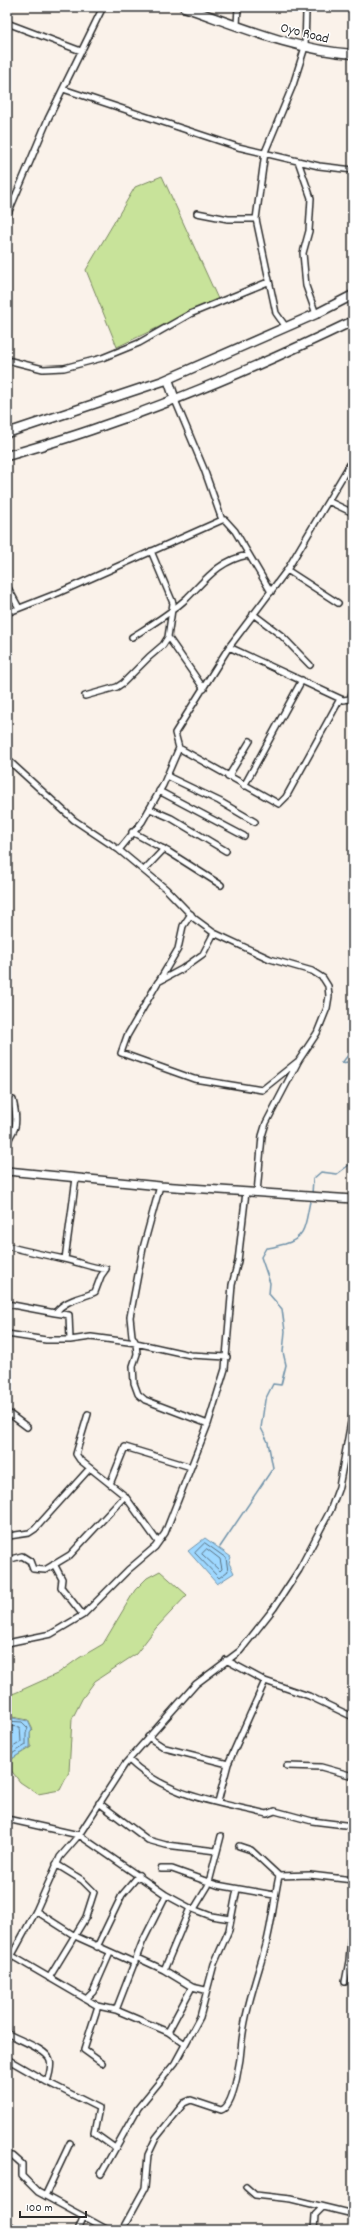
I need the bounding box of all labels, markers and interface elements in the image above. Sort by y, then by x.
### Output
street label: Oyo Road [278,18,331,50]
scale bar [20,2193,86,2219]
text: 100 m [26,2200,53,2217]

